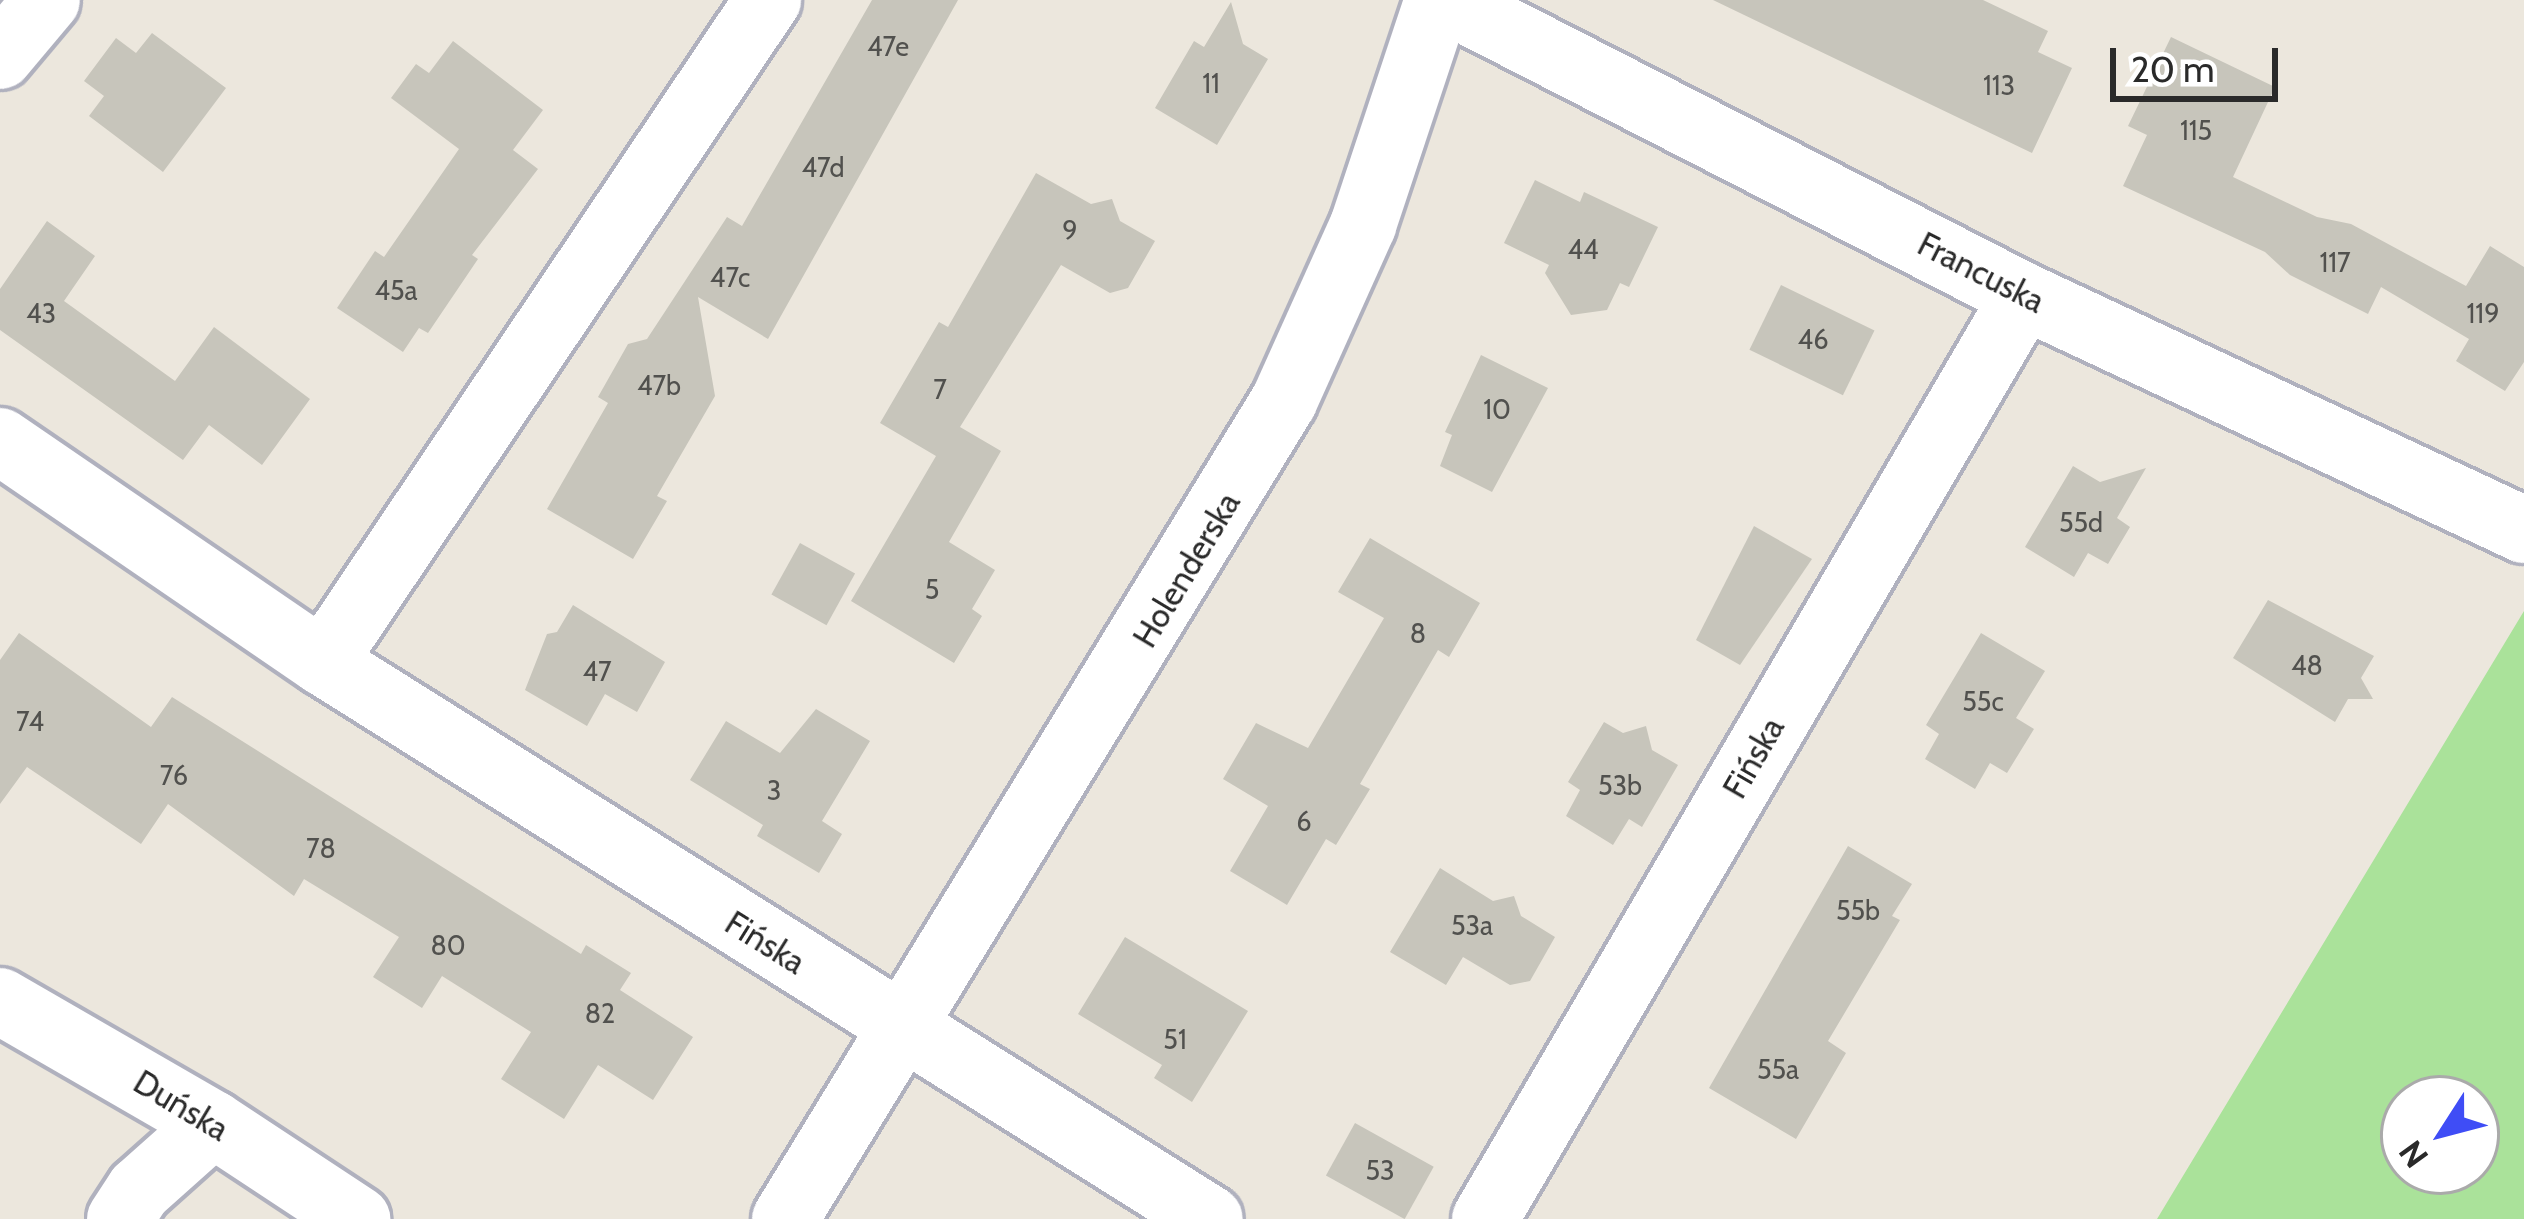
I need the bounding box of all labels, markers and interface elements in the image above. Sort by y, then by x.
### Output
scale bar [2116,24,2284,98]
house number: 47e [867,31,909,63]
text: 20 m [2131,47,2215,91]
house number: 11 [1202,68,1220,100]
house number: 113 [1983,70,2015,102]
house number: 115 [2180,115,2212,147]
house number: 47d [801,152,845,184]
house number: 9 [1062,215,1078,247]
street label: Francuska [1911,224,2051,322]
house number: 44 [1567,234,1599,266]
house number: 117 [2319,247,2351,279]
house number: 47c [710,262,750,294]
house number: 45a [374,275,418,307]
house number: 43 [26,298,56,330]
house number: 119 [2467,298,2499,330]
house number: 46 [1798,324,1828,356]
house number: 47b [637,370,681,402]
house number: 7 [933,374,947,406]
house number: 10 [1483,394,1511,426]
street label: Holenderska [1125,485,1249,655]
house number: 55d [2059,507,2103,539]
house number: 5 [925,574,939,606]
house number: 8 [1410,618,1426,650]
house number: 48 [2291,650,2323,682]
house number: 47 [582,656,612,688]
house number: 55c [1962,686,2004,718]
house number: 74 [16,706,44,738]
street label: Fińska [1715,711,1793,805]
house number: 76 [160,760,188,792]
house number: 53b [1598,770,1642,802]
house number: 3 [767,775,781,807]
house number: 6 [1296,806,1312,838]
house number: 78 [306,833,336,865]
house number: 55b [1836,895,1880,927]
street label: Fińska [718,903,812,983]
house number: 53a [1451,910,1493,942]
house number: 80 [430,930,466,962]
house number: 82 [585,998,615,1030]
house number: 51 [1163,1024,1187,1056]
house number: 55a [1757,1054,1799,1086]
street label: Duńska [126,1062,236,1150]
north arrow [2380,1075,2500,1195]
text: N [2390,1133,2436,1176]
house number: 53 [1365,1155,1395,1187]

